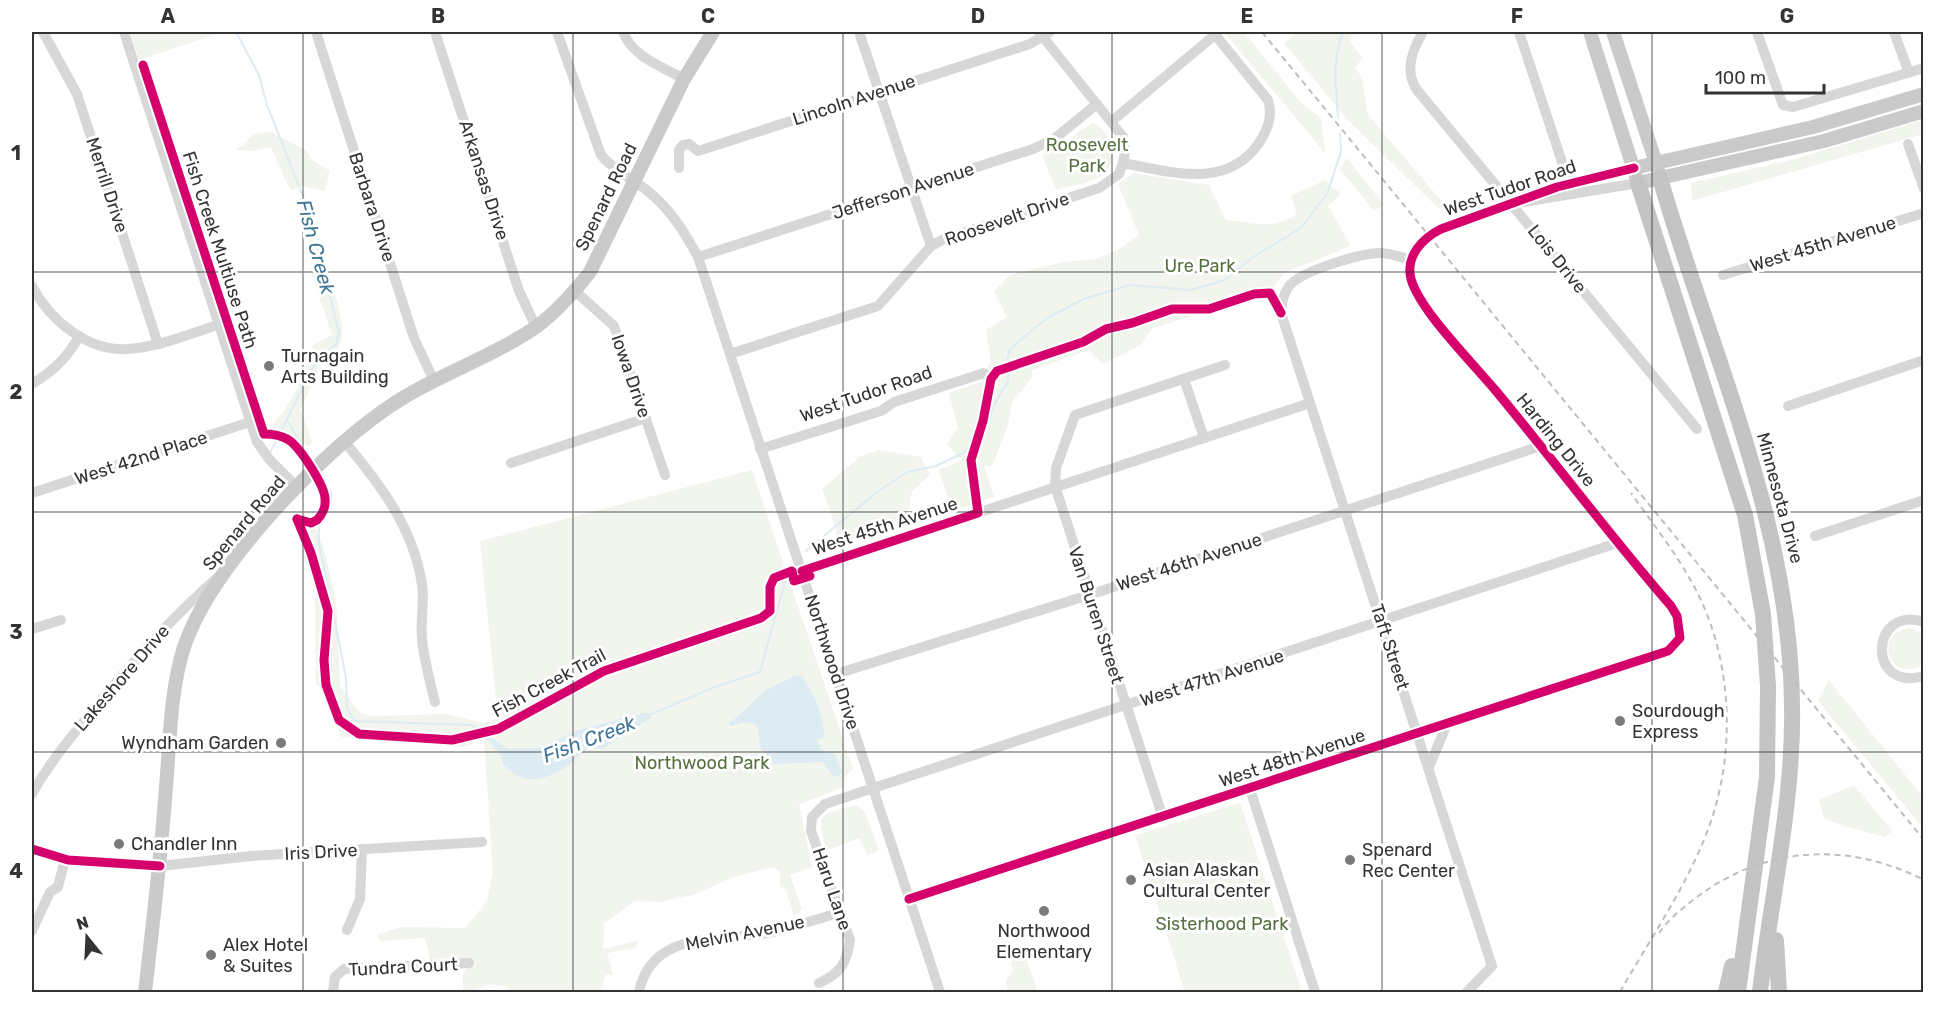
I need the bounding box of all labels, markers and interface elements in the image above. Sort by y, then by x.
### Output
text: A [161,4,176,28]
text: B [431,4,445,28]
text: C [701,4,715,28]
text: D [971,4,985,28]
text: E [1241,4,1253,28]
text: F [1511,4,1523,28]
text: G [1780,4,1794,28]
scale bar [1706,57,1824,95]
text: 100 m [1715,67,1766,89]
street label: Lincoln Avenue [790,70,918,130]
street label: Arkansas Drive [454,117,514,243]
park label: Roosevelt Park [1046,134,1128,177]
street label: Merrill Drive [81,135,133,235]
street label: Spenard Road [570,139,642,255]
text: 1 [11,141,21,165]
street label: Fish Creek Multiuse Path [178,148,262,352]
street label: Barbara Drive [344,149,400,265]
street label: West Tudor Road [1441,155,1579,221]
street label: Jefferson Avenue [829,158,977,224]
street label: Roosevelt Drive [942,187,1072,251]
water label: Fish Creek [292,197,340,298]
street label: West 45th Avenue [1747,211,1899,277]
street label: Lois Drive [1523,220,1591,298]
park label: Ure Park [1164,255,1236,277]
street label: Iowa Drive [606,331,656,421]
place label: Turnagain Arts Building [281,345,389,388]
marker: Turnagain Arts Building [262,359,276,373]
street label: West Tudor Road [797,361,935,427]
text: 2 [10,380,23,404]
street label: Harding Drive [1512,389,1600,491]
street label: West 42nd Place [72,426,210,490]
street label: Minnesota Drive [1752,430,1808,566]
street label: Spenard Road [198,471,290,575]
street label: West 45th Avenue [810,492,960,560]
street label: West 46th Avenue [1113,528,1265,596]
street label: Van Buren Street [1063,544,1129,686]
street label: Northwood Drive [800,592,864,732]
street label: Taft Street [1366,601,1414,693]
text: 3 [9,620,23,644]
street label: Lakeshore Drive [70,620,174,736]
street label: Fish Creek Trail [488,644,610,722]
street label: West 47th Avenue [1137,644,1287,712]
place label: Sourdough Express [1632,700,1725,743]
water label: Fish Creek [539,710,639,768]
marker: Sourdough Express [1613,714,1627,728]
street label: West 48th Avenue [1216,724,1368,792]
place label: Wyndham Garden [121,732,269,754]
marker: Wyndham Garden [274,736,288,750]
park label: Northwood Park [635,752,770,774]
place label: Chandler Inn [131,833,238,855]
marker: Chandler Inn [112,837,126,851]
street label: Iris Drive [284,839,358,865]
place label: Spenard Rec Center [1362,839,1455,882]
street label: Haru Lane [808,845,856,933]
marker: Spenard Rec Center [1343,853,1357,867]
text: 4 [9,859,23,883]
place label: Asian Alaskan Cultural Center [1143,859,1270,902]
marker: Asian Alaskan Cultural Center [1124,873,1138,887]
marker: Northwood Elementary [1037,904,1051,918]
north arrow [57,907,117,967]
street label: Melvin Avenue [684,911,806,955]
text: N [74,912,91,934]
park label: Sisterhood Park [1156,913,1289,935]
place label: Northwood Elementary [996,920,1092,963]
place label: Alex Hotel & Suites [223,934,308,977]
marker: Alex Hotel & Suites [204,948,218,962]
street label: Tundra Court [348,953,458,981]

